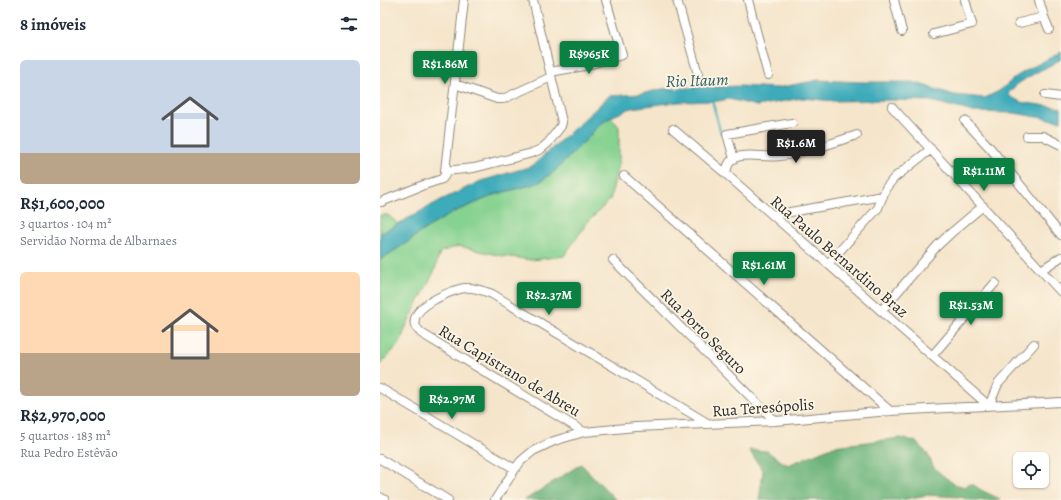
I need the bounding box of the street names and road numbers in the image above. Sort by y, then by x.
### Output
street label: Rua Paulo Bernardino Braz [766,191,913,323]
street label: Rua Porto Seguro [656,284,751,379]
street label: Rua Capistrano de Abreu [434,320,585,422]
street label: Rua Teresópolis [711,393,815,423]

